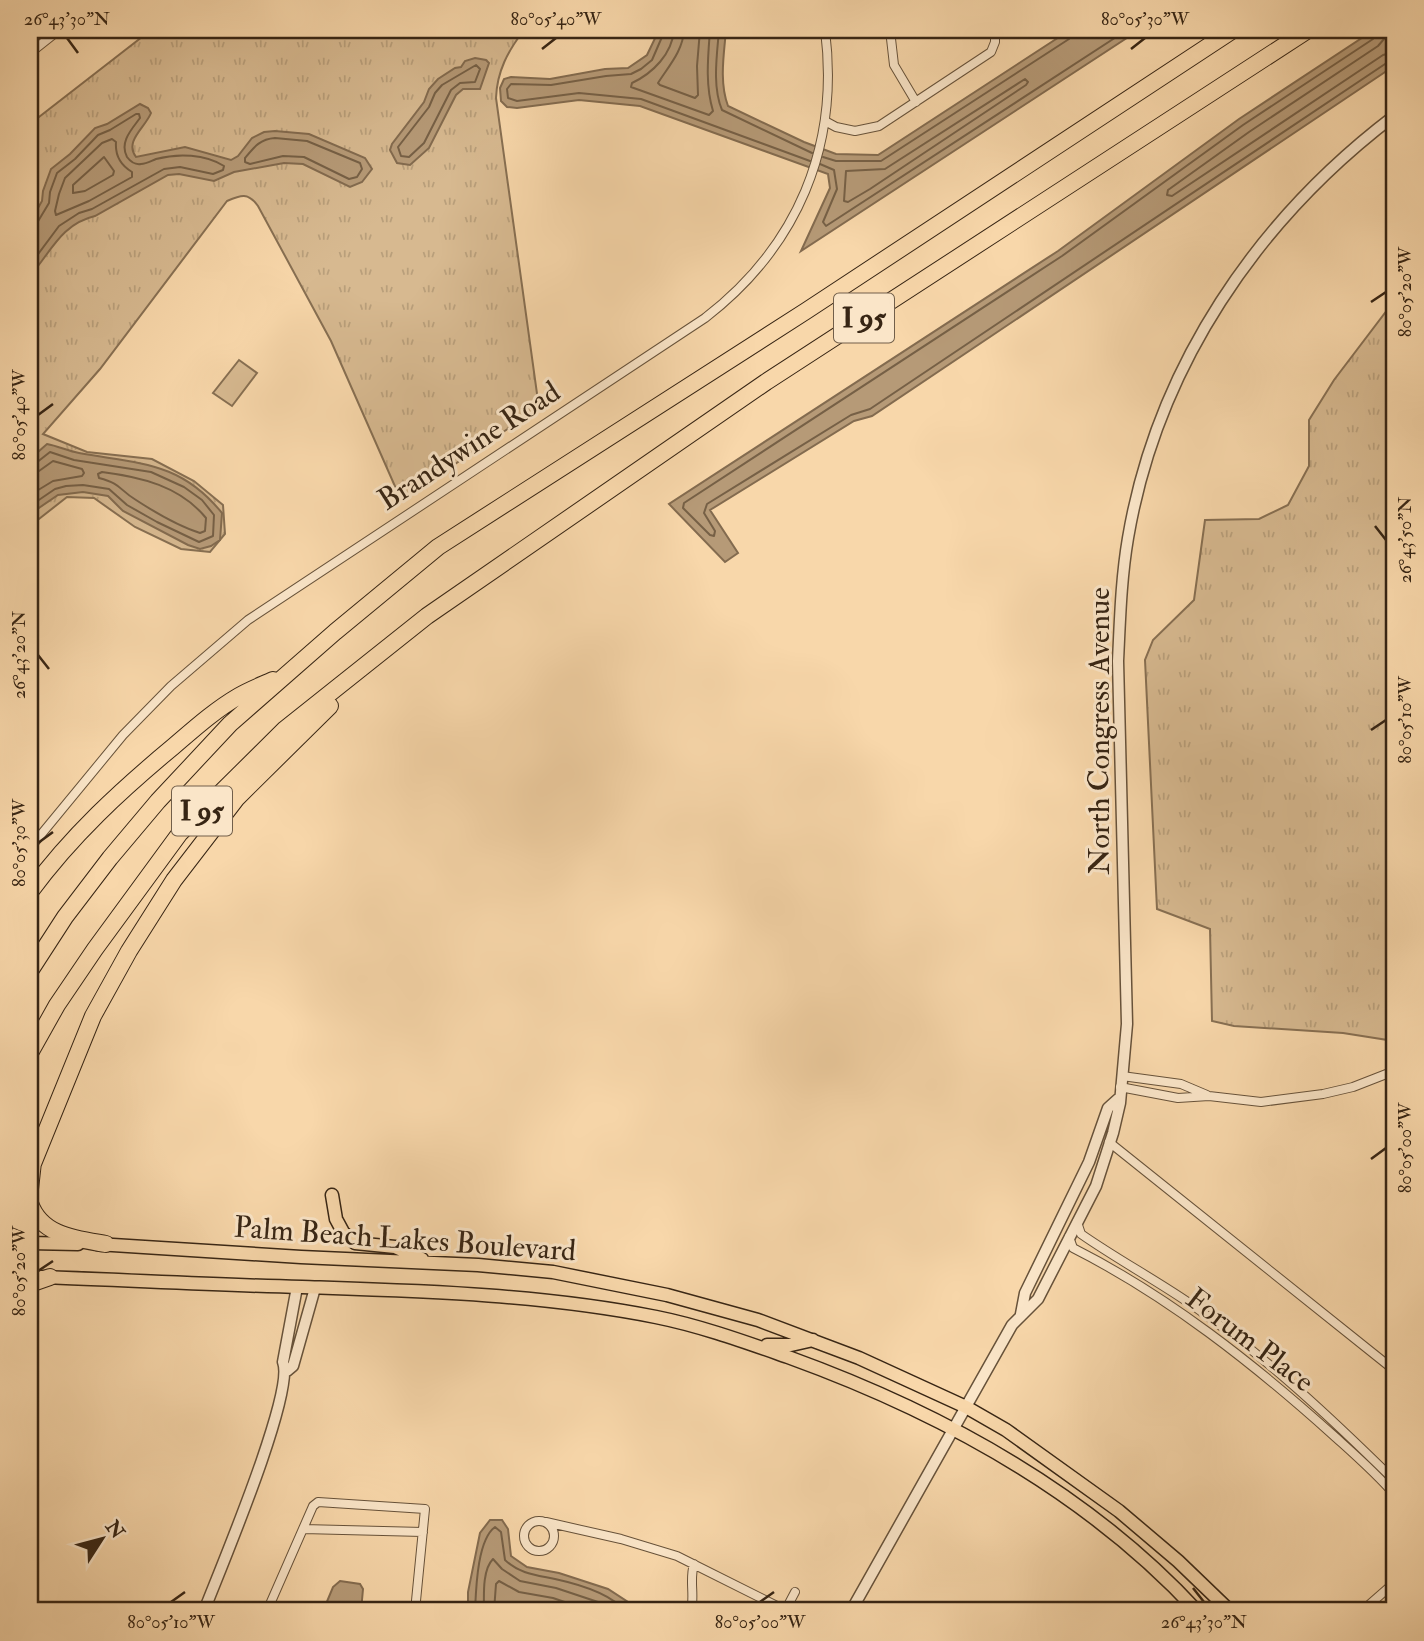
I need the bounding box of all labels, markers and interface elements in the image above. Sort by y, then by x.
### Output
text: 26°43'30"N [24,8,110,31]
text: 80°05'40"W [511,8,602,31]
text: 80°05'30"W [1101,8,1190,31]
text: 80°05'20"W [1394,246,1417,337]
road number: I 95 [834,294,894,342]
text: 80°05'40"W [8,369,31,460]
street label: Brandywine Road [371,373,567,519]
text: 26°43'50"N [1394,497,1417,583]
street label: North Congress Avenue [1081,587,1118,875]
text: 26°43'20"N [8,611,31,699]
text: 80°05'10"W [1394,676,1417,764]
road number: I 95 [172,786,232,836]
text: 80°05'30"W [8,798,31,887]
text: 80°05'00"W [1394,1102,1417,1193]
street label: Palm Beach Lakes Boulevard [233,1209,578,1269]
text: 80°05'20"W [8,1225,31,1316]
street label: Forum Place [1179,1280,1321,1400]
north arrow [66,1504,136,1574]
text: N [100,1515,130,1544]
text: 80°05'10"W [127,1611,215,1634]
text: 80°05'00"W [715,1611,806,1634]
text: 26°43'30"N [1161,1611,1247,1634]

